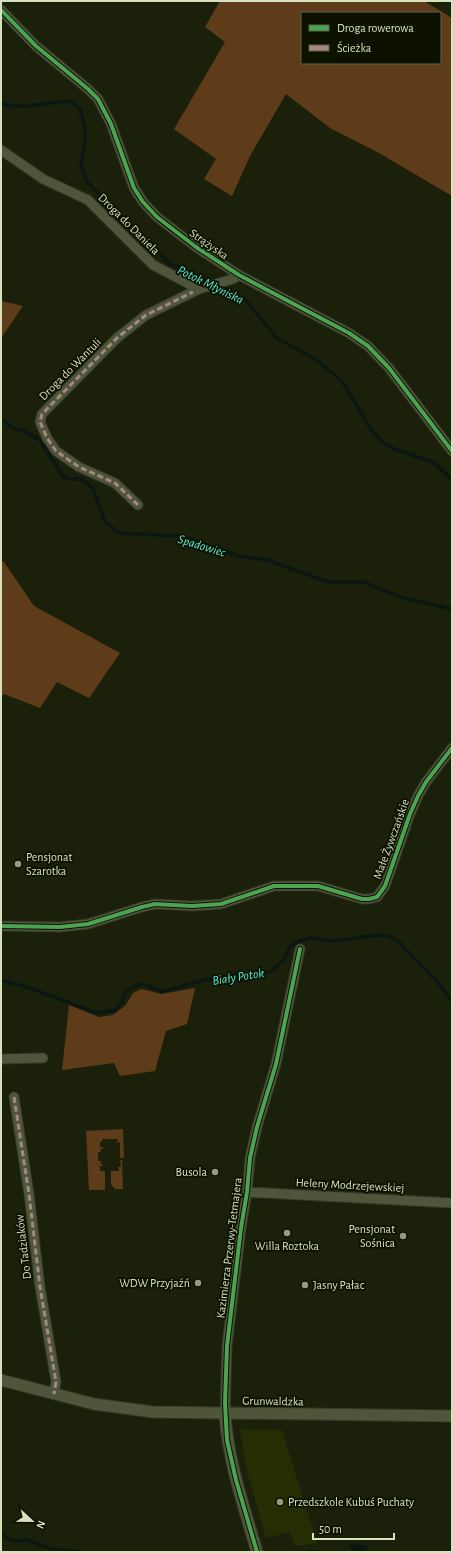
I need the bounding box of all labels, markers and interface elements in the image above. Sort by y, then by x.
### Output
legend [301,12,441,64]
text: Droga rowerowa [337,22,414,34]
text: Ścieżka [337,40,372,54]
street label: Droga do Daniela [96,191,162,257]
street label: Strążyska [187,226,231,263]
water label: Potok Młyniska [175,264,246,307]
street label: Droga do Wantuli [37,336,103,402]
water label: Spadowiec [176,533,228,560]
street label: Małe Żywczańskie [370,797,412,881]
place label: Pensjonat Szarotka [26,851,73,877]
marker: Pensjonat Szarotka [13,859,23,869]
water label: Biały Potok [211,967,265,988]
place label: Busola [176,1166,207,1178]
marker: Busola [210,1167,220,1177]
street label: Kazimierza Przerwy-Tetmajera [214,1176,245,1319]
street label: Heleny Modrzejewskiej [295,1176,405,1195]
street label: Do Tadziaków [13,1214,33,1280]
place label: Pensjonat Sośnica [349,1223,395,1249]
marker: Willa Roztoka [282,1228,292,1238]
marker: Pensjonat Sośnica [398,1231,408,1241]
place label: Willa Roztoka [255,1240,320,1252]
place label: WDW Przyjaźń [119,1277,190,1290]
marker: WDW Przyjaźń [193,1278,203,1288]
place label: Jasny Pałac [313,1279,365,1292]
marker: Jasny Pałac [300,1280,310,1290]
street label: Grunwaldzka [242,1394,304,1408]
place label: Przedszkole Kubuś Puchaty [288,1496,414,1509]
marker: Przedszkole Kubuś Puchaty [275,1497,285,1507]
north arrow [12,1501,52,1541]
scale bar [313,1515,394,1541]
text: N [34,1519,47,1530]
text: 50 m [319,1523,342,1535]

